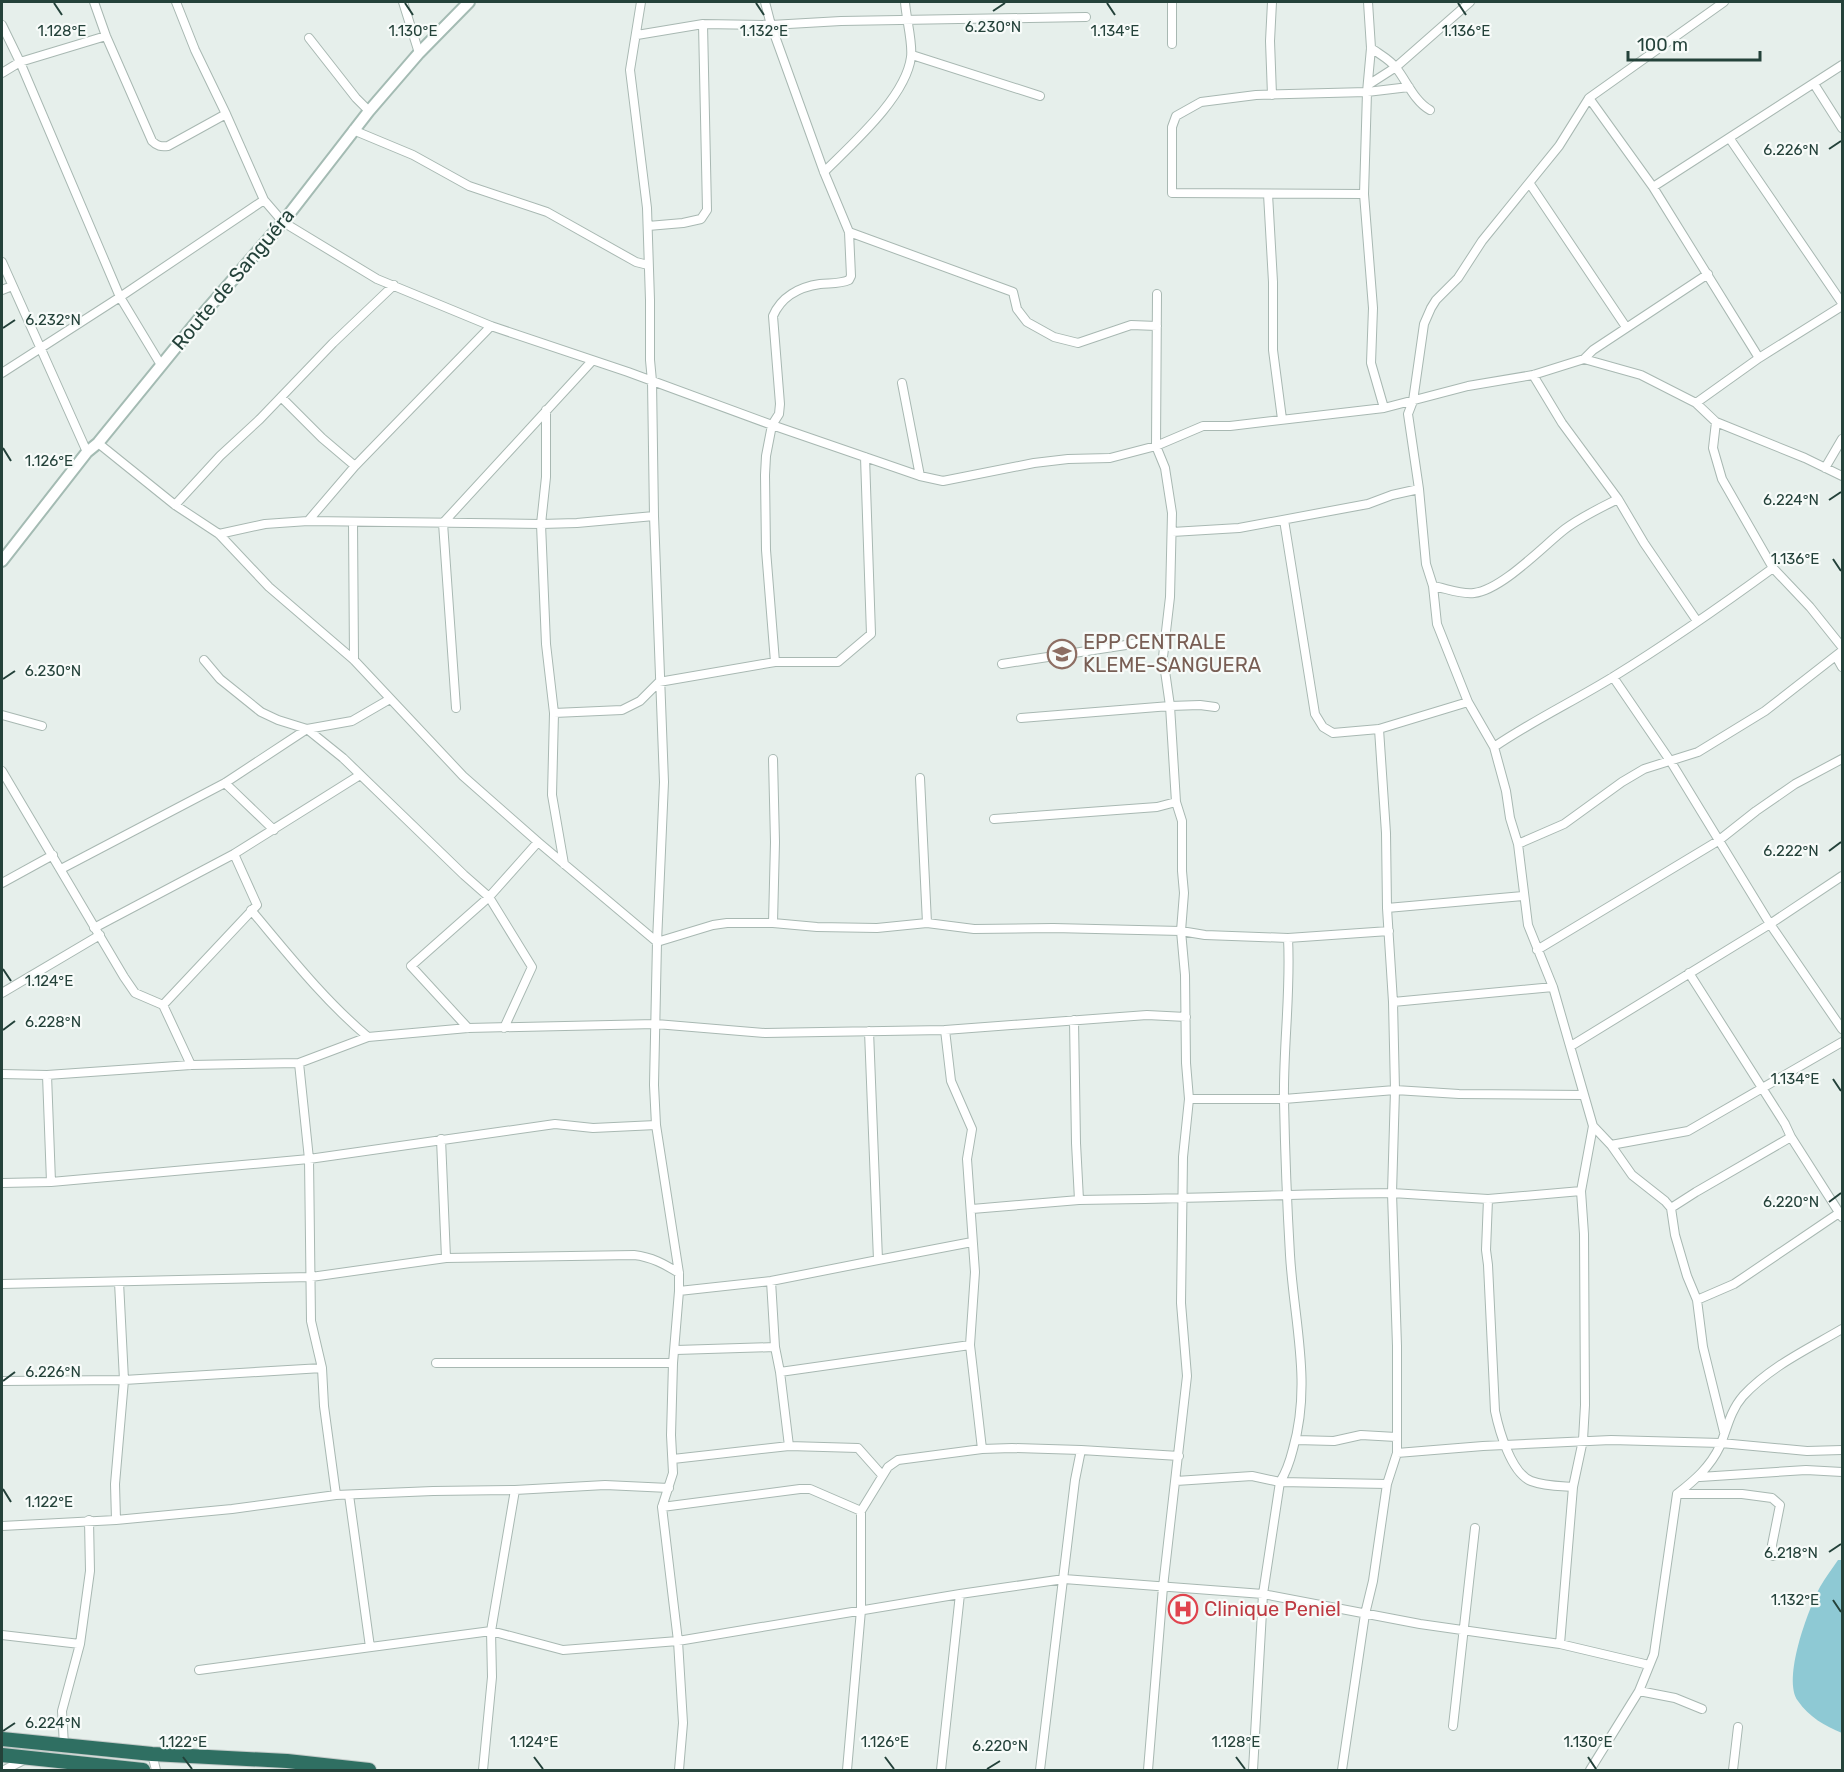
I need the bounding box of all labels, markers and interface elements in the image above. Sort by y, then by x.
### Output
text: 6.230°N [965,18,1021,36]
text: 1.128°E [38,22,86,40]
text: 1.130°E [388,22,438,40]
text: 1.132°E [740,22,788,40]
text: 1.134°E [1091,22,1139,40]
text: 1.136°E [1442,22,1490,40]
scale bar [1628,24,1760,62]
text: 100 m [1637,34,1688,56]
text: 6.226°N [1763,141,1819,159]
street label: Route de Sanguéra [167,203,299,355]
text: 6.232°N [25,311,81,329]
text: 1.126°E [25,452,73,470]
text: 6.224°N [1763,491,1819,509]
text: 1.136°E [1771,550,1819,568]
place label: EPP CENTRALE KLEME-SANGUERA [1083,630,1261,677]
school or university icon: EPP CENTRALE KLEME-SANGUERA [1046,638,1078,670]
text: 6.230°N [25,662,81,680]
text: 6.222°N [1763,842,1819,860]
text: 1.124°E [25,972,73,990]
text: 6.228°N [25,1013,81,1031]
text: 1.134°E [1771,1070,1819,1088]
text: 6.220°N [1763,1193,1819,1211]
text: 6.226°N [25,1363,81,1381]
text: 1.122°E [25,1493,73,1511]
text: 6.218°N [1764,1544,1818,1562]
text: 1.132°E [1771,1591,1819,1609]
hospital icon: Clinique Peniel [1167,1593,1199,1625]
place label: Clinique Peniel [1204,1597,1341,1621]
text: 6.224°N [25,1714,81,1732]
text: 1.122°E [159,1733,207,1751]
text: 1.124°E [510,1733,558,1751]
text: 1.126°E [861,1733,909,1751]
text: 1.128°E [1212,1733,1260,1751]
text: 1.130°E [1563,1733,1613,1751]
text: 6.220°N [972,1737,1028,1755]

